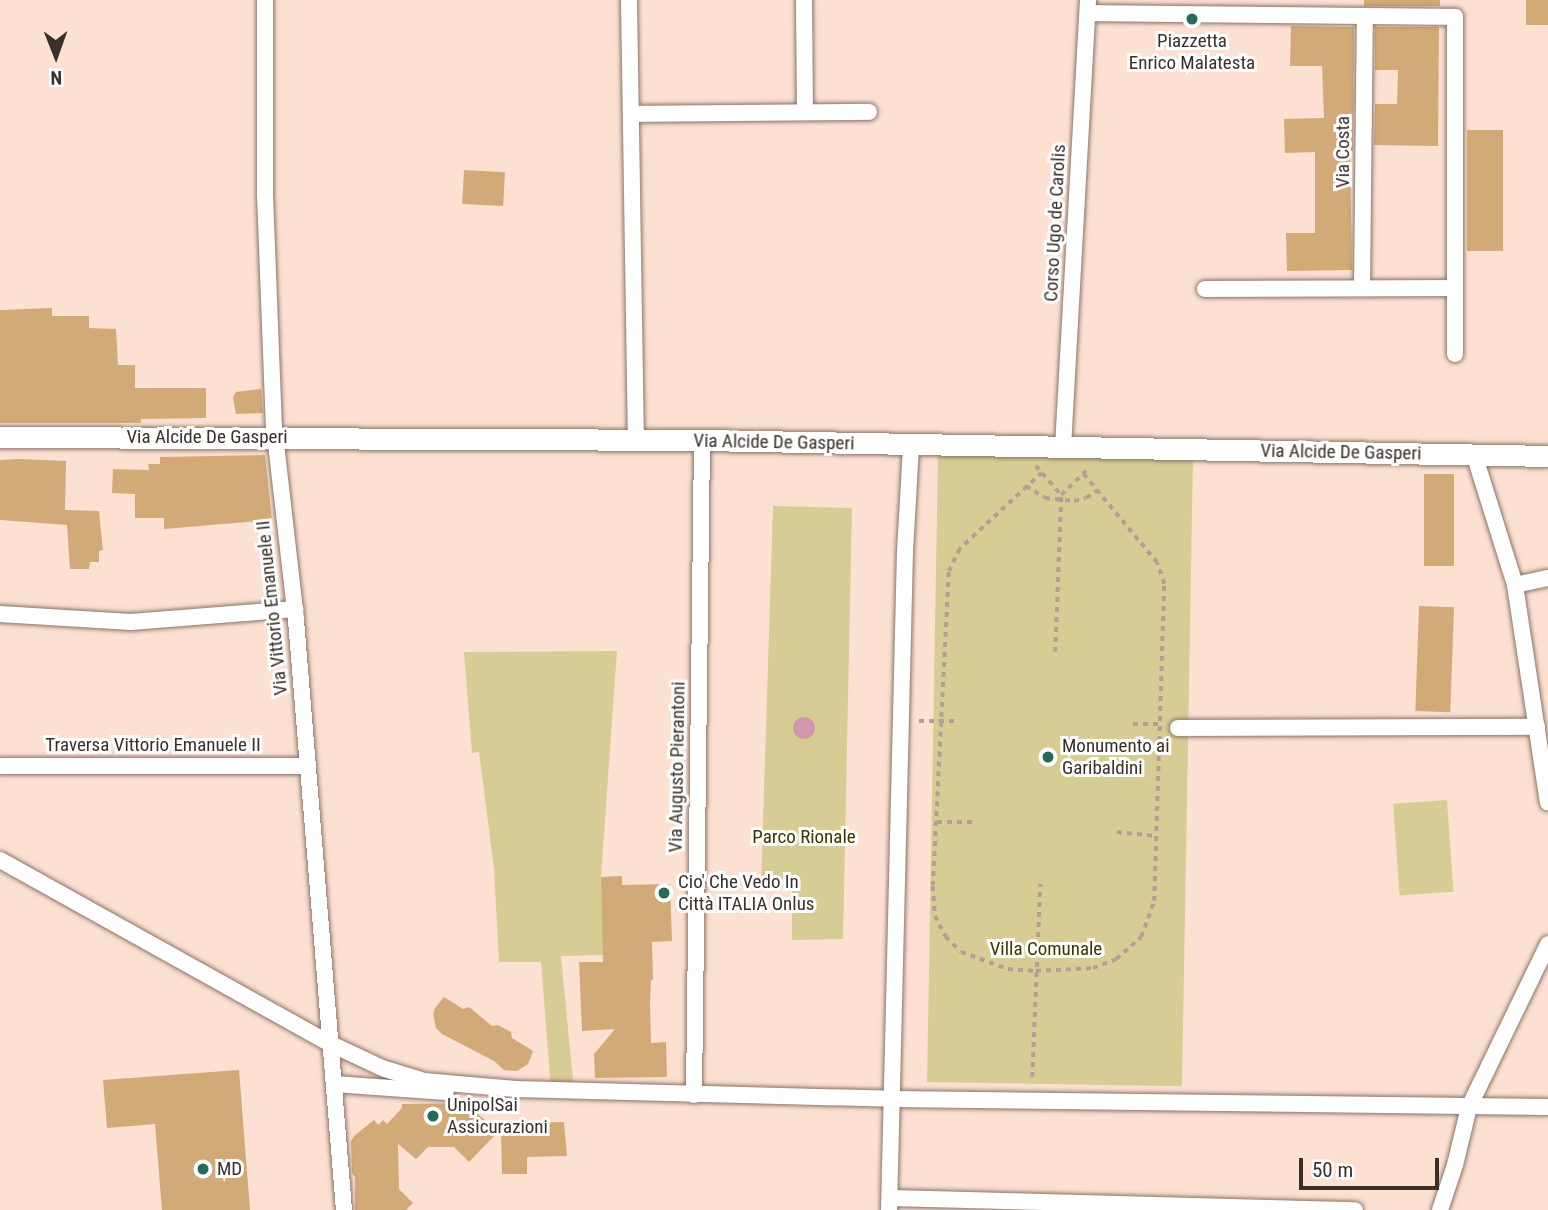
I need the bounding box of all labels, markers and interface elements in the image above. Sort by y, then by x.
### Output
marker: Piazzetta Enrico Malatesta [1184,11,1200,27]
north arrow [21,21,91,91]
place label: Piazzetta Enrico Malatesta [1129,30,1255,74]
text: N [50,66,62,89]
street label: Via Costa [1332,116,1354,188]
street label: Corso Ugo de Carolis [1039,144,1071,302]
street label: Via Alcide De Gasperi [126,426,288,448]
street label: Via Alcide De Gasperi [693,429,855,455]
street label: Via Alcide De Gasperi [1260,439,1422,465]
street label: Via Vittorio Emanuele II [251,520,293,696]
street label: Via Augusto Pierantoni [664,681,690,853]
street label: Traversa Vittorio Emanuele II [45,734,261,756]
place label: Monumento ai Garibaldini [1062,735,1169,779]
marker: Monumento ai Garibaldini [1040,749,1056,765]
park label: Parco Rionale [752,826,856,848]
place label: Cio' Che Vedo In Città ITALIA Onlus [678,871,815,915]
marker: Cio' Che Vedo In Città ITALIA Onlus [656,885,672,901]
park label: Villa Comunale [990,938,1102,960]
place label: UnipolSai Assicurazioni [447,1094,548,1138]
marker: UnipolSai Assicurazioni [425,1108,441,1124]
scale bar [1303,1144,1443,1188]
place label: MD [217,1158,242,1180]
text: 50 m [1312,1158,1353,1182]
marker: MD [195,1161,211,1177]

